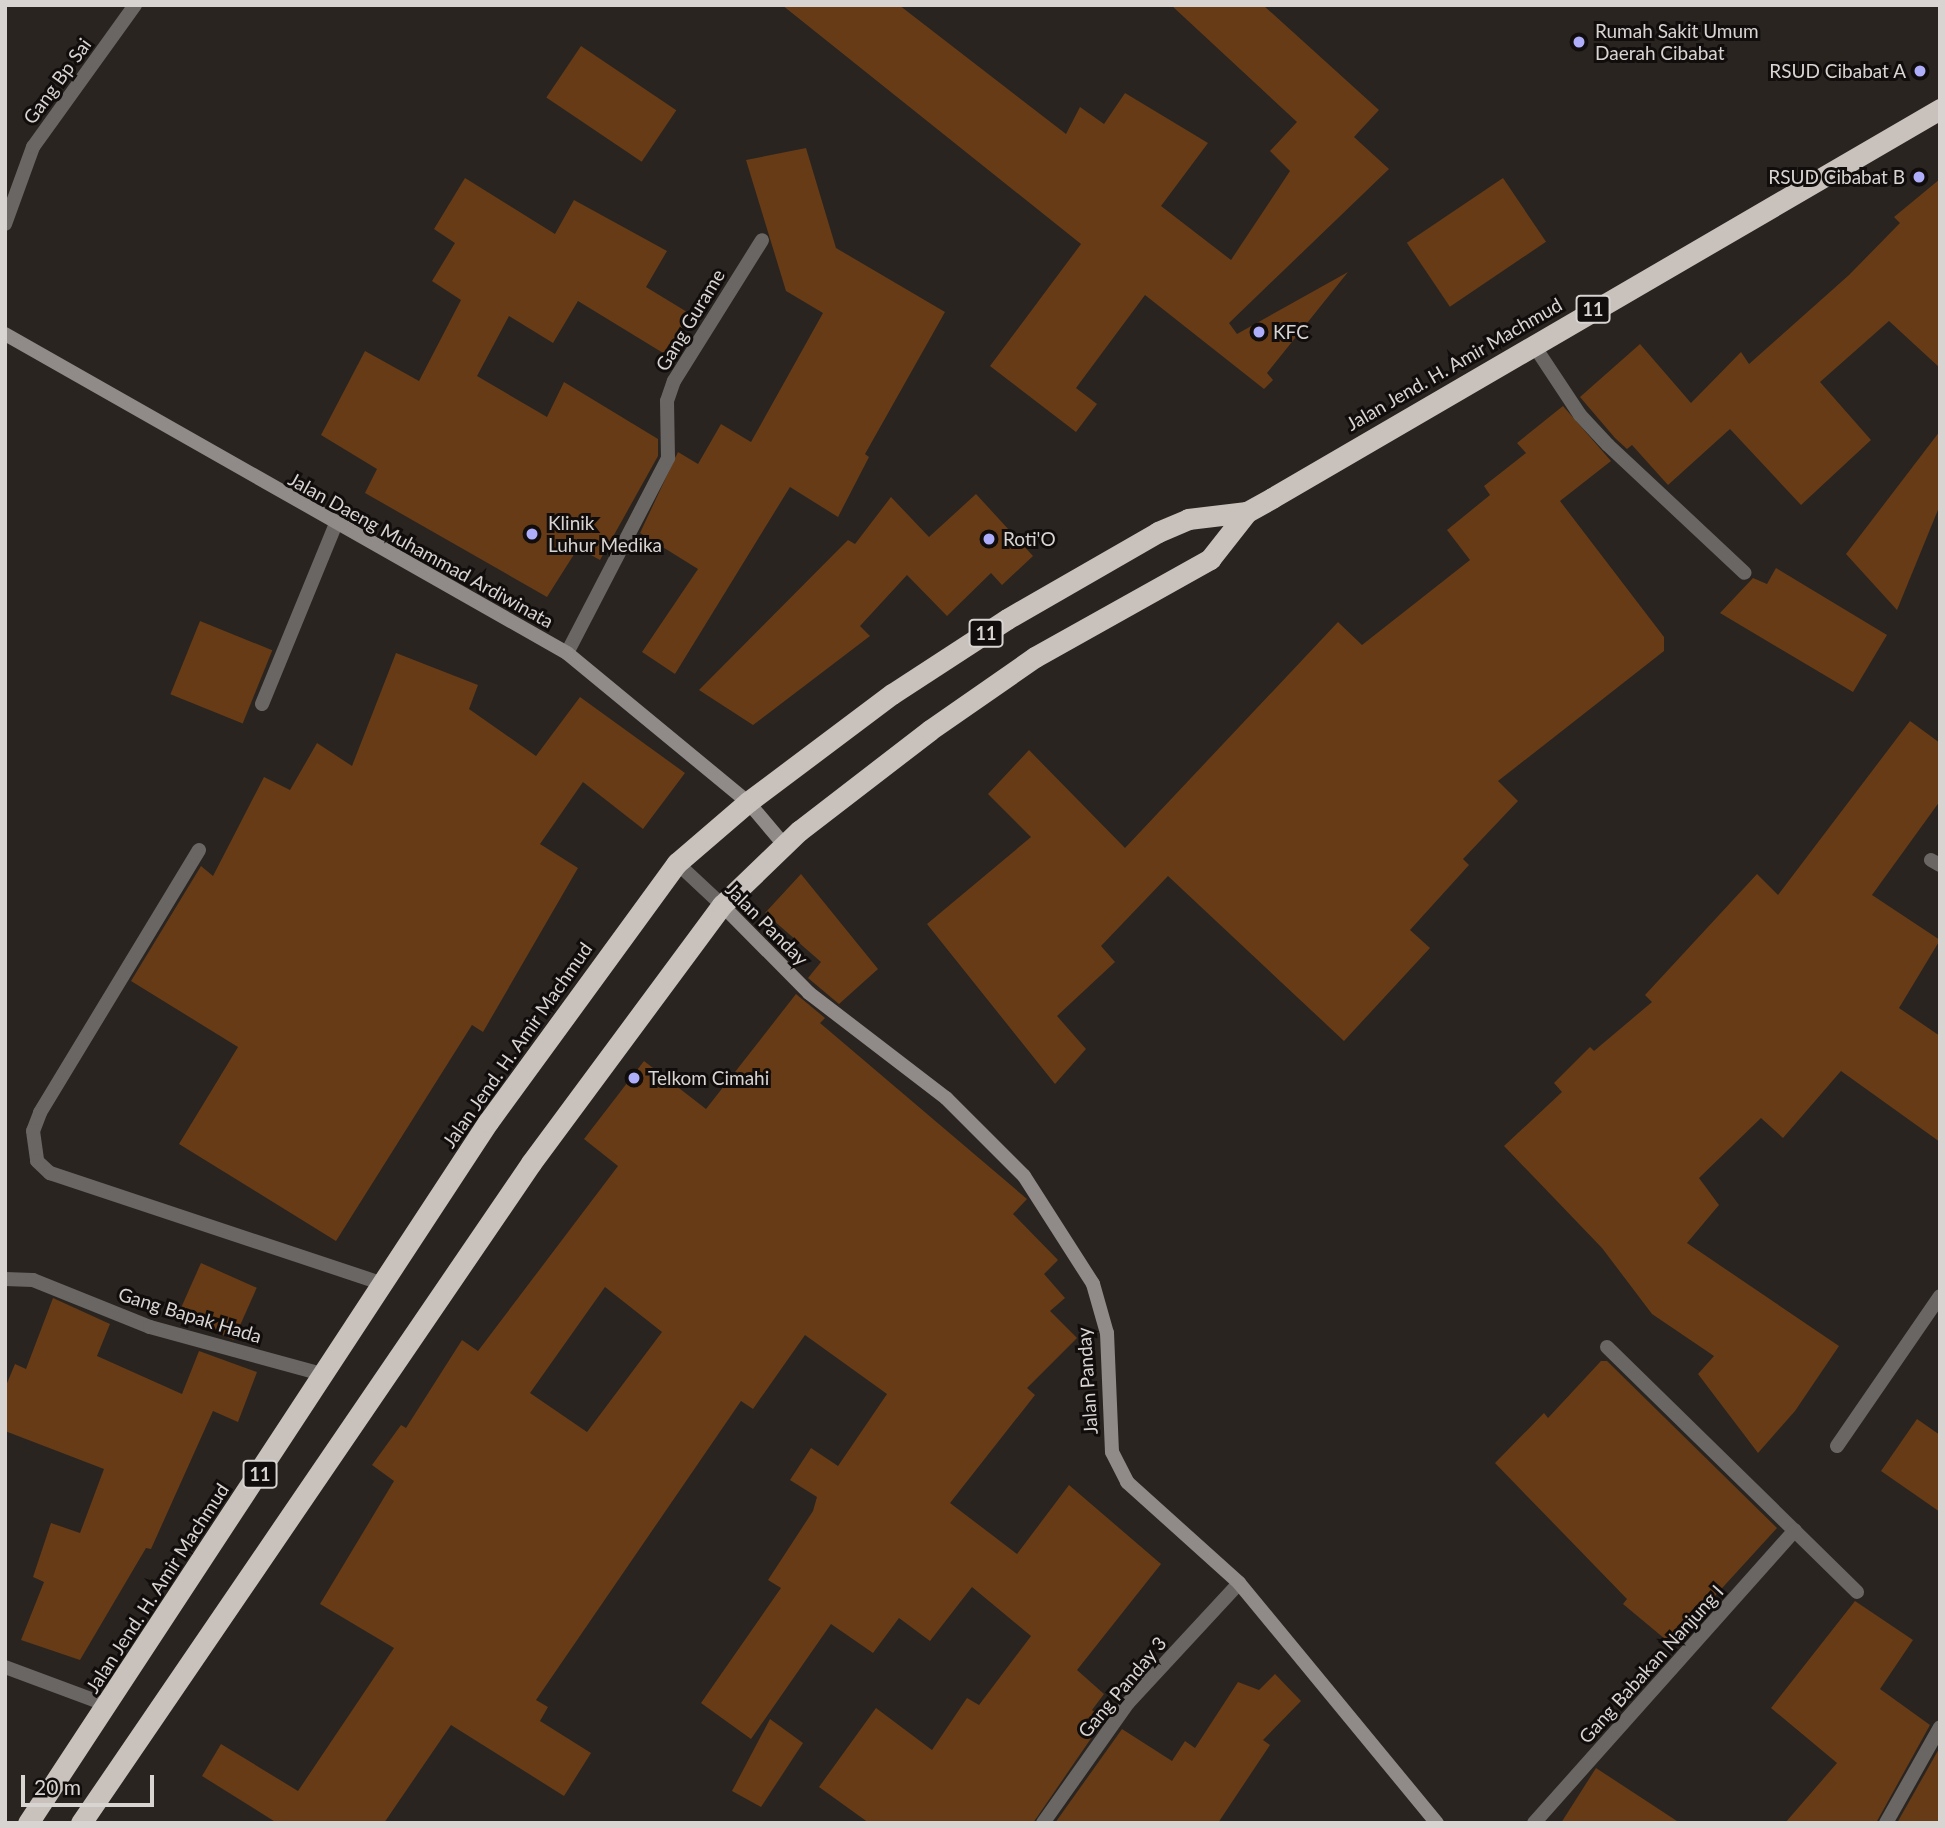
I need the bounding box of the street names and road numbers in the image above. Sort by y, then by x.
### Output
street label: Gang Bp Sai [18,34,96,128]
street label: Gang Gurame [651,265,729,375]
street label: Jalan Jend. H. Amir Machmud [1341,292,1567,436]
road number: 11 [1576,295,1610,324]
street label: Jalan Daeng Muhammad Ardiwinata [284,467,558,633]
road number: 11 [968,618,1004,648]
street label: Jalan Panday [721,878,813,970]
street label: Jalan Jend. H. Amir Machmud [437,937,597,1153]
street label: Gang Bapak Hada [116,1282,264,1348]
street label: Jalan Panday [1072,1327,1102,1435]
road number: 11 [243,1460,278,1489]
street label: Jalan Jend. H. Amir Machmud [80,1478,234,1698]
street label: Gang Babakan Nanjung I [1574,1580,1728,1748]
street label: Gang Panday 3 [1073,1632,1171,1742]

